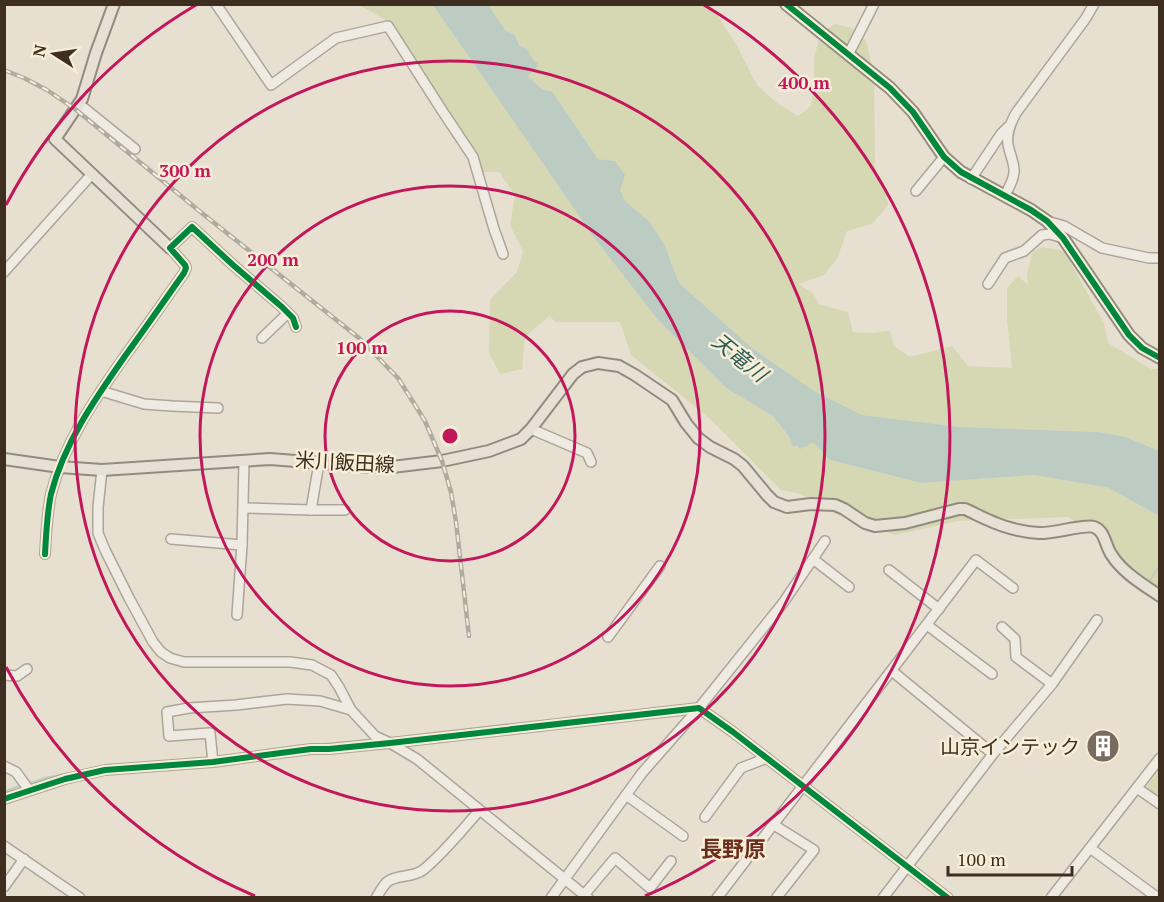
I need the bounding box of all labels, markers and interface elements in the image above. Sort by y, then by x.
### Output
north arrow [24,24,84,84]
text: N [27,43,51,59]
text: 400 m [778,70,830,94]
text: 300 m [159,158,211,182]
text: 200 m [247,247,299,271]
water label: 天竜川 [707,326,775,389]
text: 100 m [336,335,388,359]
centre of rings [440,426,460,446]
street label: 米川飯田線 [294,446,396,478]
building icon: 山京インテック [1085,728,1121,764]
place label: 山京インテック [940,733,1080,760]
district label: 長野原 [700,834,766,863]
scale bar [948,839,1072,877]
text: 100 m [957,847,1006,871]

